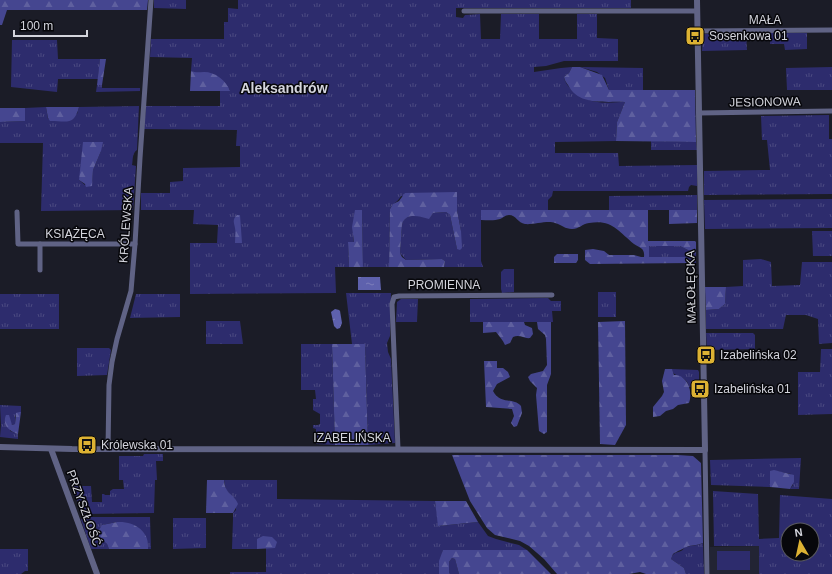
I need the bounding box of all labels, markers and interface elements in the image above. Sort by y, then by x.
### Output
scale bar [14,12,87,38]
street label: MAŁA [749,13,781,27]
text: 100 m [20,19,53,33]
bus stop icon: Sosenkowa 01 [684,25,706,47]
place label: Sosenkowa 01 [709,29,788,43]
district label: Aleksandrów [240,80,328,96]
street label: JESIONOWA [729,94,801,110]
street label: KRÓLEWSKA [115,187,136,263]
street label: KSIĄŻĘCA [45,227,105,241]
street label: MAŁOŁĘCKA [683,250,699,324]
street label: PROMIENNA [408,278,480,292]
bus stop icon: Izabelińska 02 [695,344,717,366]
place label: Izabelińska 02 [720,348,797,362]
bus stop icon: Izabelińska 01 [689,378,711,400]
place label: Izabelińska 01 [714,382,791,396]
street label: IZABELIŃSKA [313,430,391,445]
bus stop icon: Królewska 01 [76,434,98,456]
place label: Królewska 01 [101,438,173,452]
street label: PRZYSZŁOŚĆ [64,468,105,548]
north arrow [780,522,820,562]
text: N [794,526,803,539]

